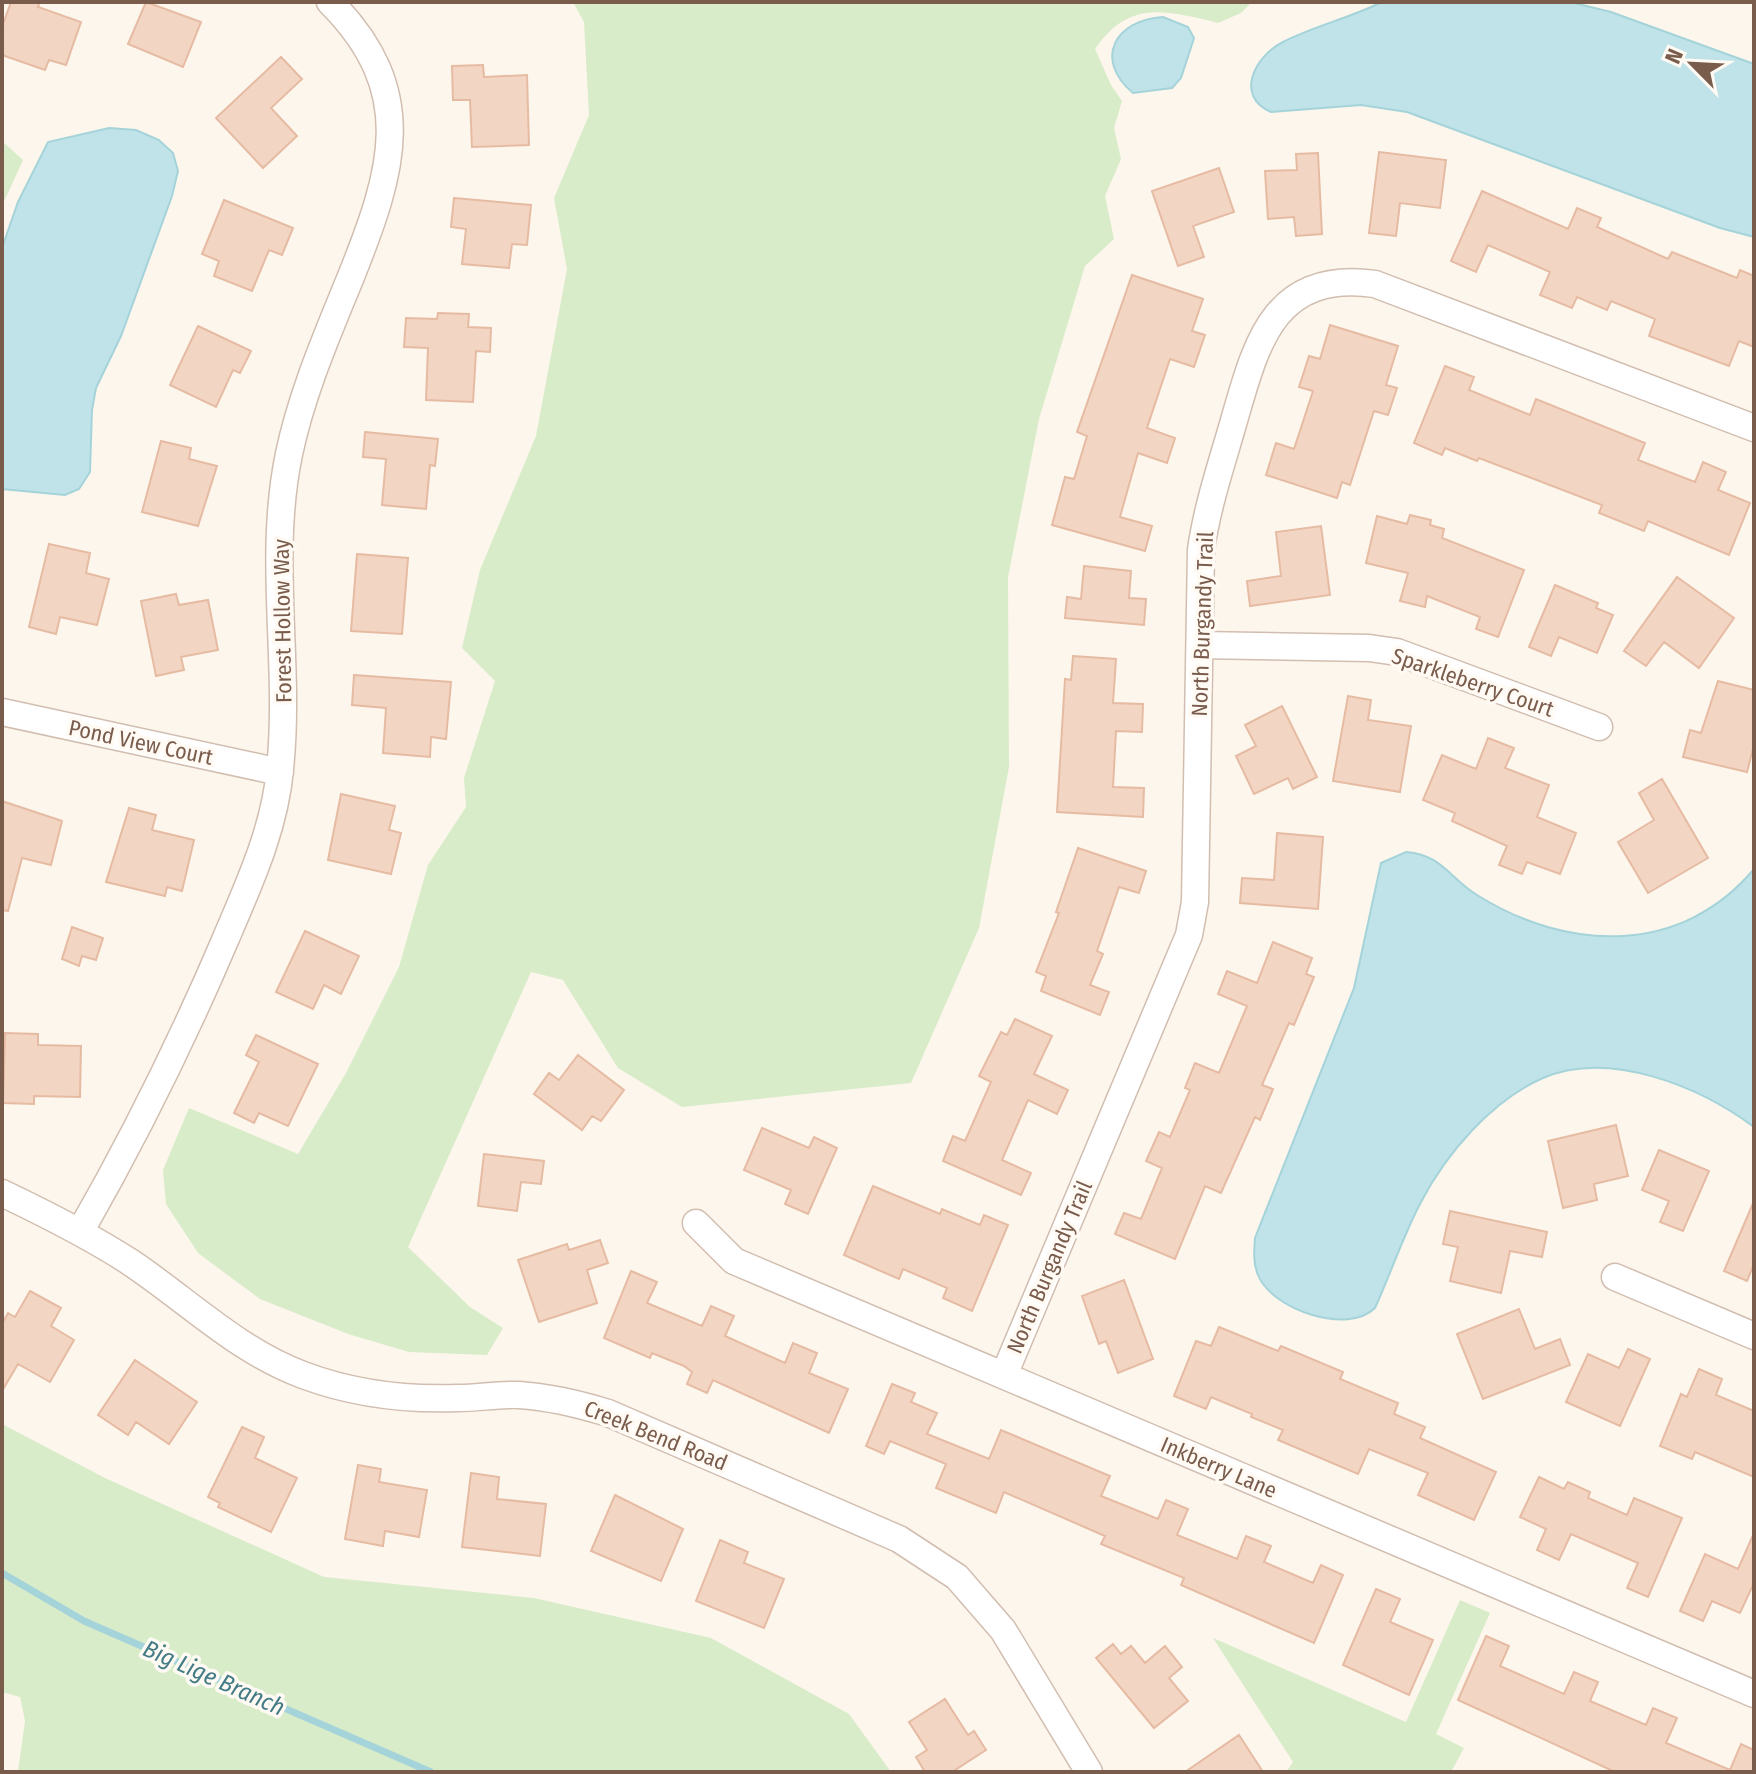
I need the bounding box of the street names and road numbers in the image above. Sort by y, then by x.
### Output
street label: North Burgandy Trail [1186,531,1219,717]
street label: Forest Hollow Way [268,539,297,703]
street label: Sparkleberry Court [1388,642,1558,723]
street label: Pond View Court [66,714,216,771]
street label: North Burgandy Trail [1001,1177,1098,1358]
street label: Creek Bend Road [580,1394,731,1476]
street label: Inkberry Lane [1157,1431,1281,1504]

